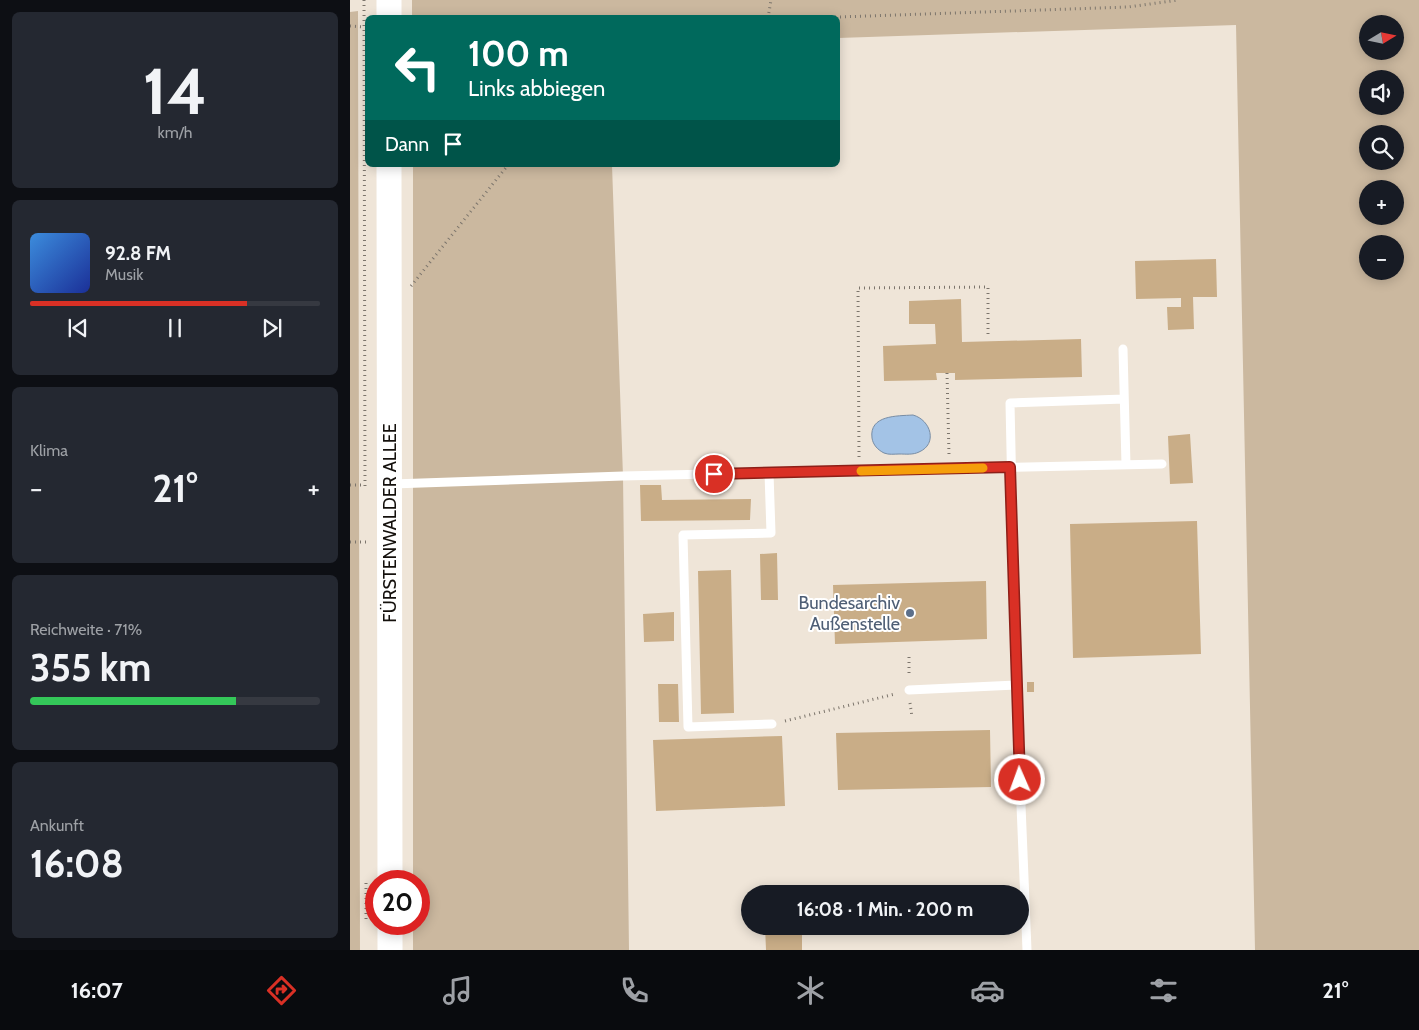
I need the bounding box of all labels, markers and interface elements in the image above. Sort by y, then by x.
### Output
north arrow [1359,15,1404,60]
map controls [1359,15,1404,280]
text: 100 m [468,32,569,75]
icon: left [385,35,450,100]
text: 14 [143,51,207,130]
button: sound [1359,70,1404,115]
text: Links abbiegen [468,75,605,102]
text: km/h [157,123,193,142]
button: search [1359,125,1404,170]
icon: arrive [439,130,467,158]
text: Dann [385,133,429,156]
button: + [1359,180,1404,225]
button: − [1359,235,1404,280]
text: 92.8 FM [105,242,171,265]
text: Musik [105,265,143,284]
icon: previous [64,314,92,342]
icon: pause [161,314,189,342]
icon: next [258,314,286,342]
street label: FÜRSTENWALDER ALLEE [379,423,401,623]
text: Klima [30,441,68,460]
pin [693,453,735,495]
icon: arrive [700,460,728,488]
text: 21° [152,465,198,512]
text: − [30,471,42,505]
text: + [308,471,320,505]
place label: Bundesarchiv Außenstelle [798,592,900,635]
marker: Bundesarchiv Außenstelle [904,607,916,619]
text: Reichweite · 71% [30,620,142,639]
text: 355 km [30,644,151,691]
position arrow [993,753,1045,805]
text: Ankunft [30,816,84,835]
text: 16:08 [30,840,124,887]
speed limit sign: 20 [365,870,430,935]
text: 16:08 · 1 Min. · 200 m [797,898,973,921]
icon: directions [264,973,299,1008]
icon: music [440,973,475,1008]
icon: phone [617,973,652,1008]
icon: climate [793,973,828,1008]
icon: car [970,973,1005,1008]
icon: filters [1146,973,1181,1008]
text: 16:07 [71,977,123,1004]
text: 21° [1322,977,1348,1004]

